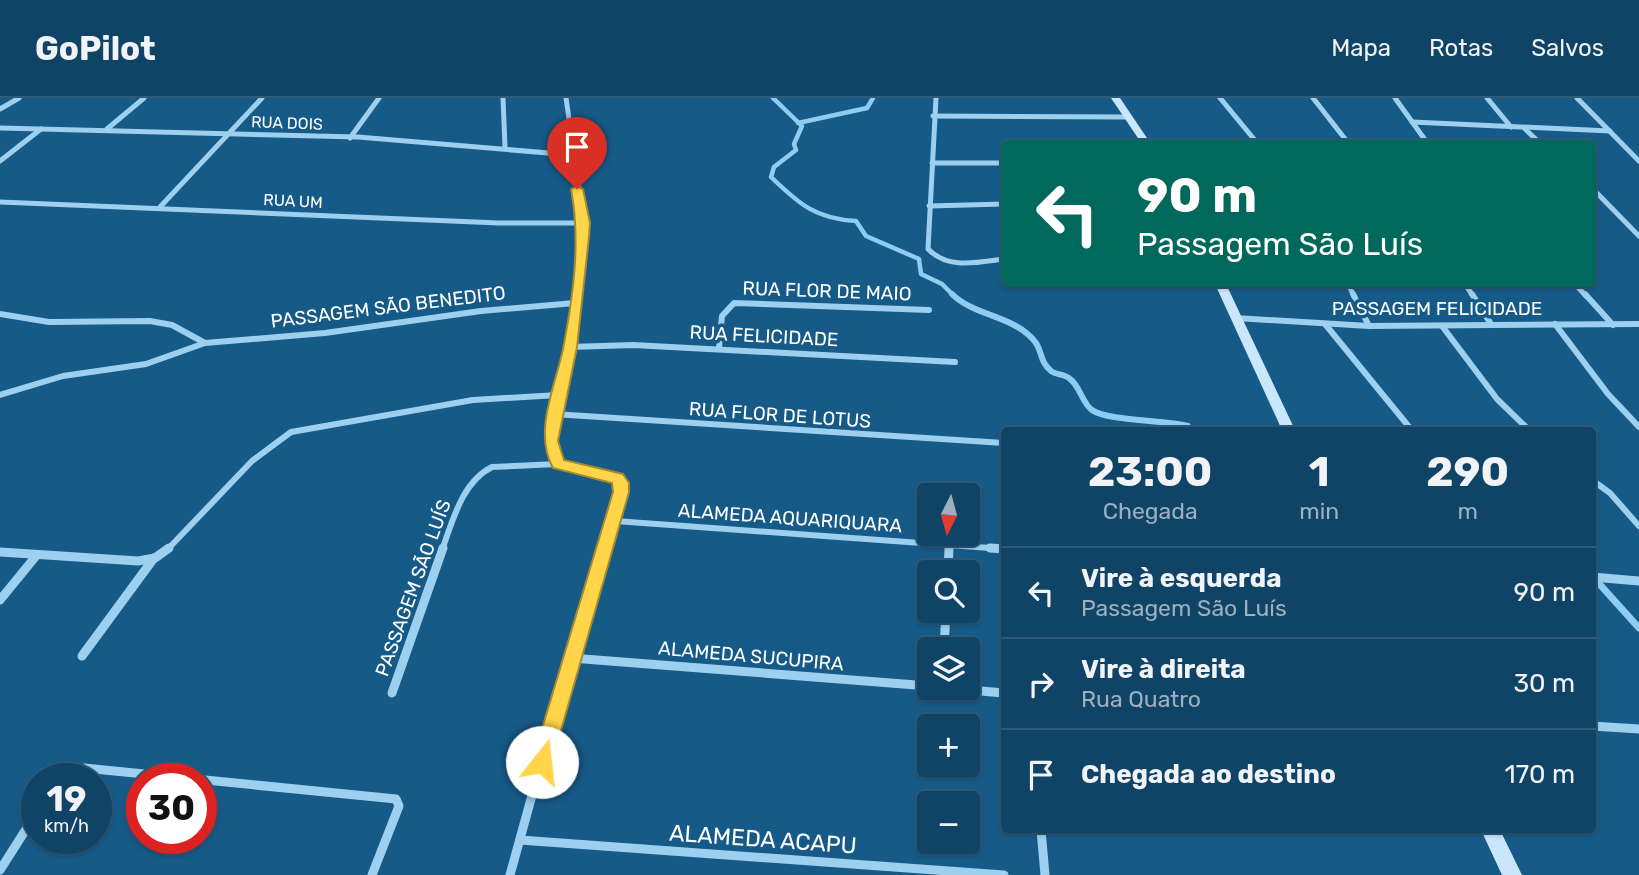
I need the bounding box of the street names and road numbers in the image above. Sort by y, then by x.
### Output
street label: RUA DOIS [251,112,323,134]
street label: RUA UM [263,190,323,212]
street label: RUA FLOR DE MAIO [742,277,912,305]
street label: PASSAGEM SÃO BENEDITO [269,281,507,333]
street label: PASSAGEM FELICIDADE [1332,297,1542,320]
street label: RUA FELICIDADE [689,321,839,351]
street label: RUA FLOR DE LOTUS [688,397,872,433]
street label: PASSAGEM SÃO LUÍS [370,496,456,680]
street label: ALAMEDA AQUARIQUARA [677,499,903,537]
street label: ALAMEDA SUCUPIRA [657,636,845,676]
street label: ALAMEDA ACAPU [668,818,858,860]

